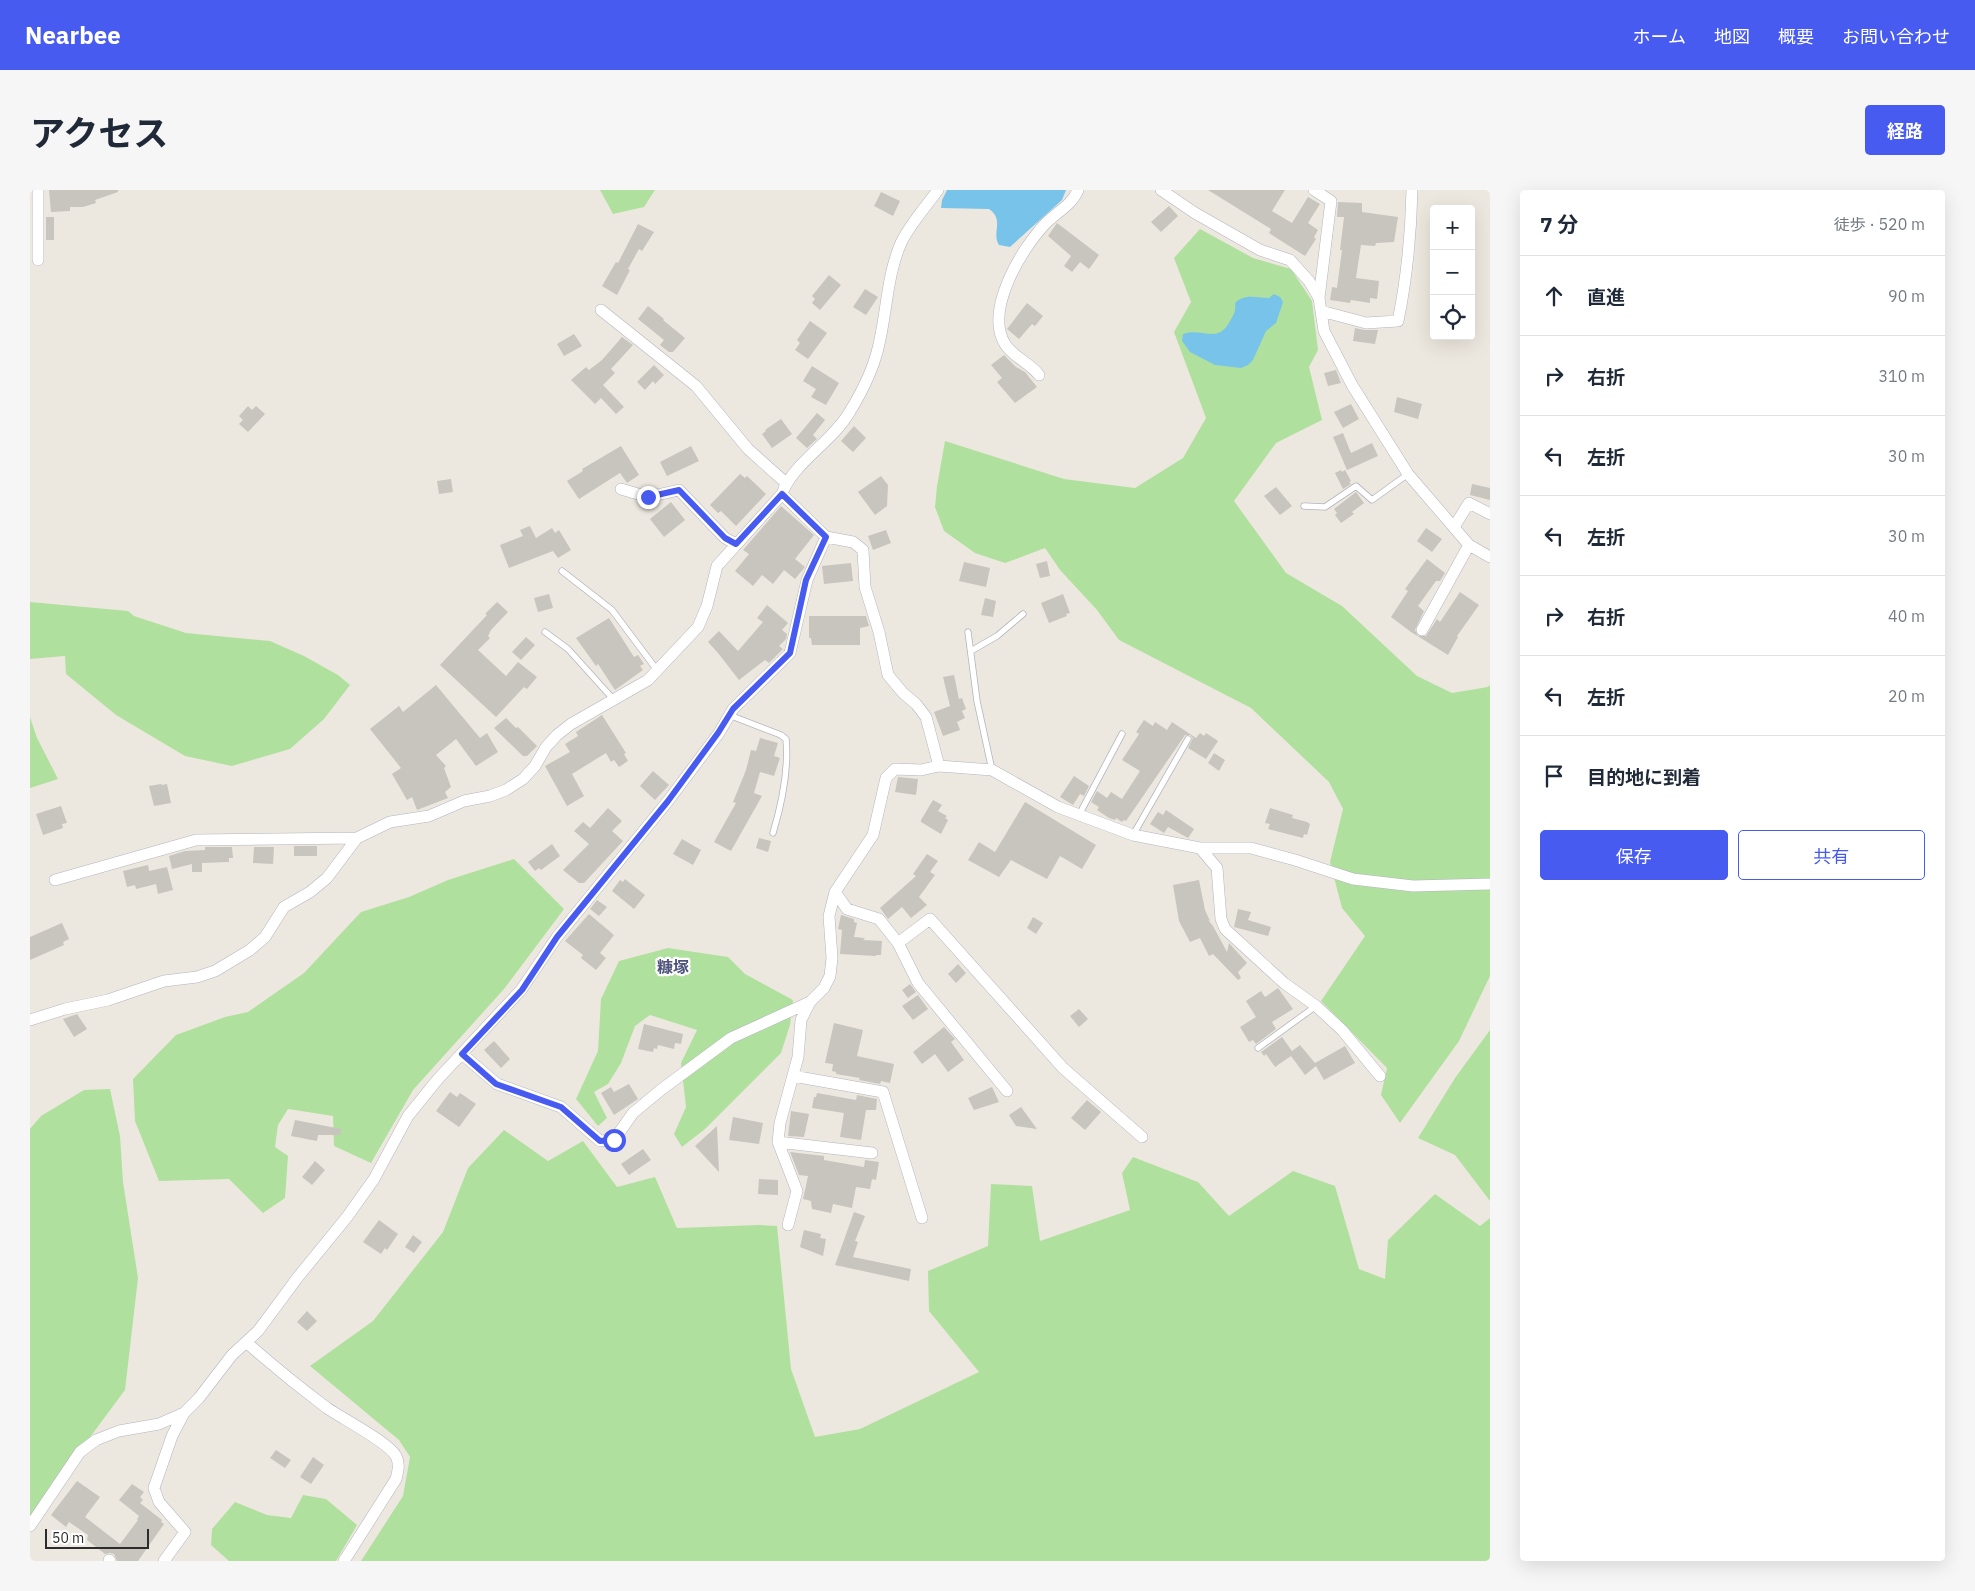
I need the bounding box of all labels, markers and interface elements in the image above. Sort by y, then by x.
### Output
text: Nearbee [25,19,121,51]
text: ホーム [1633,25,1686,48]
text: 地図 [1714,25,1750,48]
text: 概要 [1778,25,1814,48]
text: お問い合わせ [1842,25,1950,48]
button: 経路 [1865,105,1945,155]
text: アクセス [30,110,168,156]
map controls [1430,205,1475,340]
button: + [1430,205,1475,250]
text: 7 分 [1540,210,1579,238]
text: 徒歩 · 520 m [1834,214,1925,234]
button: − [1430,250,1475,295]
icon: ahead [1540,282,1568,310]
text: 直進 [1587,285,1625,309]
text: 90 m [1888,286,1925,306]
button: locate [1430,295,1475,340]
icon: right [1540,362,1568,390]
text: 右折 [1587,365,1625,389]
text: 310 m [1878,366,1925,386]
icon: left [1540,442,1568,470]
text: 左折 [1587,445,1625,469]
text: 30 m [1888,446,1925,466]
route end [637,486,660,509]
icon: left [1540,522,1568,550]
text: 左折 [1587,525,1625,549]
text: 30 m [1888,526,1925,546]
icon: right [1540,602,1568,630]
text: 右折 [1587,605,1625,629]
text: 40 m [1888,606,1925,626]
icon: left [1540,682,1568,710]
text: 左折 [1587,685,1625,709]
text: 20 m [1888,686,1925,706]
icon: arrive [1540,762,1568,790]
text: 目的地に到着 [1587,765,1701,789]
button: 保存 [1540,830,1728,880]
button: 共有 [1738,830,1925,880]
district label: 糠塚 [657,957,689,977]
route start [603,1129,626,1152]
scale bar [45,1526,149,1549]
text: 50 m [52,1529,84,1547]

